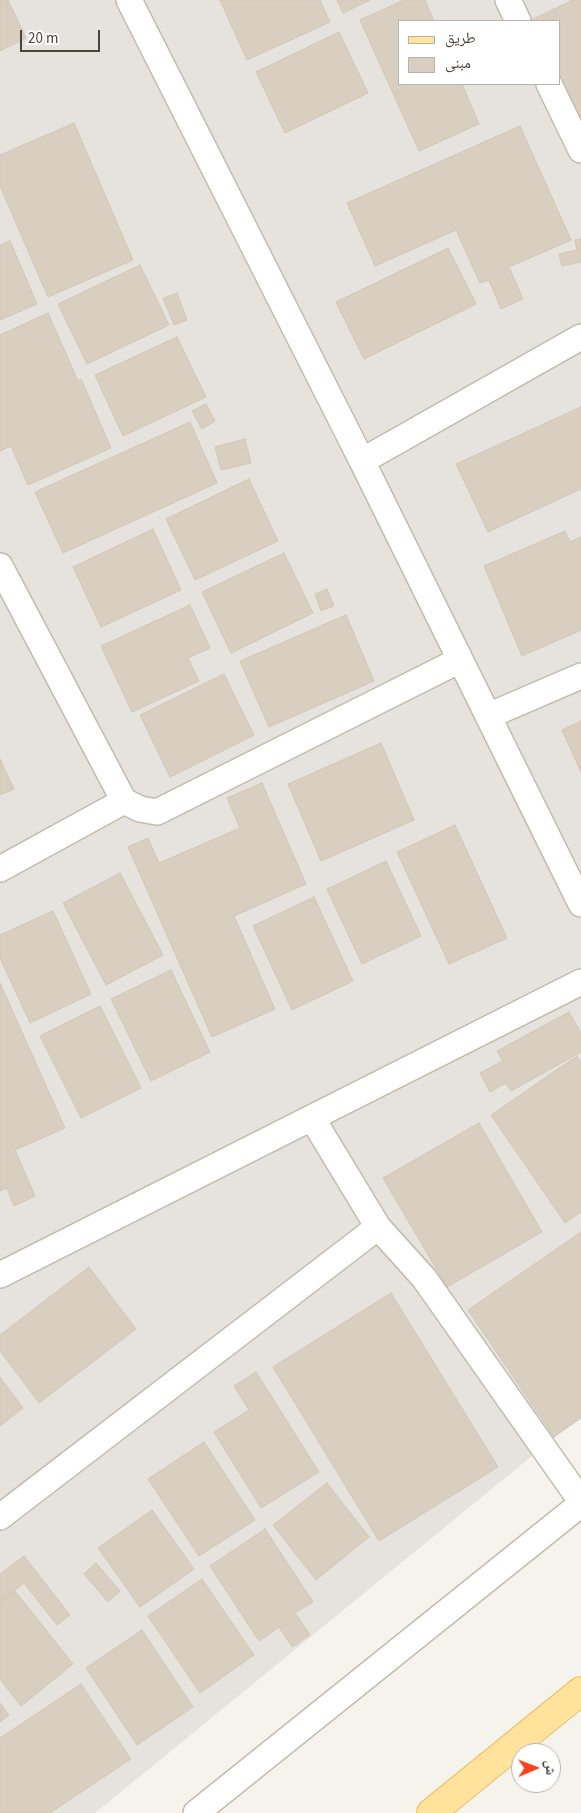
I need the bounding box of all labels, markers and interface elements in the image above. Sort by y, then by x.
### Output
scale bar [22,20,102,52]
legend [398,20,561,85]
text: 20 m [28,28,58,49]
text: طريق [445,28,476,49]
text: مبنى [445,53,471,74]
north arrow [511,1743,561,1793]
text: ش [540,1760,560,1775]

